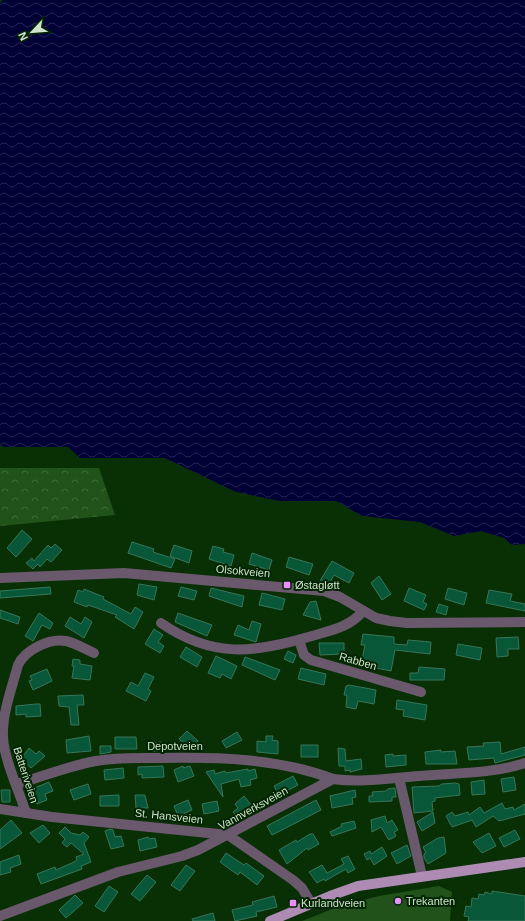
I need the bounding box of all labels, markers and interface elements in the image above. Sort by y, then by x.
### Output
north arrow [12,12,52,52]
text: N [16,30,30,43]
street label: Olsokveien [215,563,271,579]
place label: Østagløtt [295,579,340,591]
marker: Østagløtt [282,580,292,590]
street label: Rabben [338,650,378,672]
street label: Depotveien [147,740,203,752]
street label: Batteriveien [11,746,41,804]
street label: Vannverksveien [216,784,290,832]
street label: St. Hansveien [134,806,204,826]
place label: Trekanten [406,895,455,907]
marker: Trekanten [393,896,403,906]
place label: Kurlandveien [301,897,365,909]
marker: Kurlandveien [288,898,298,908]

